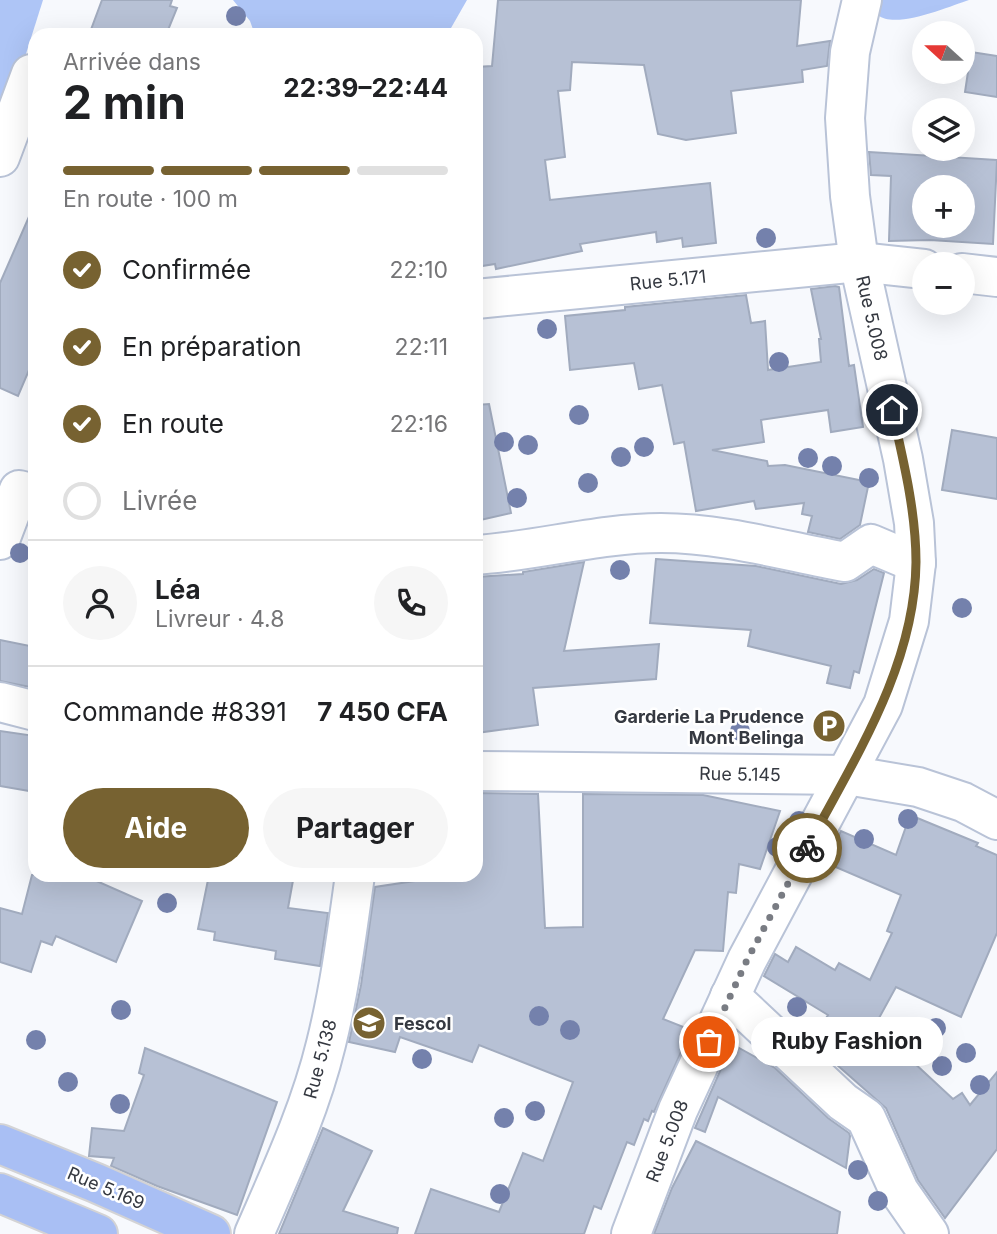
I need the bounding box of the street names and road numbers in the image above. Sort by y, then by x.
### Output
street label: Rue 5.171 [629,266,707,294]
street label: Rue 5.008 [852,273,892,363]
street label: Rue 5.145 [699,763,781,785]
street label: Rue 5.138 [299,1017,341,1101]
street label: Rue 5.008 [642,1097,692,1185]
street label: Rue 5.169 [64,1162,148,1214]

